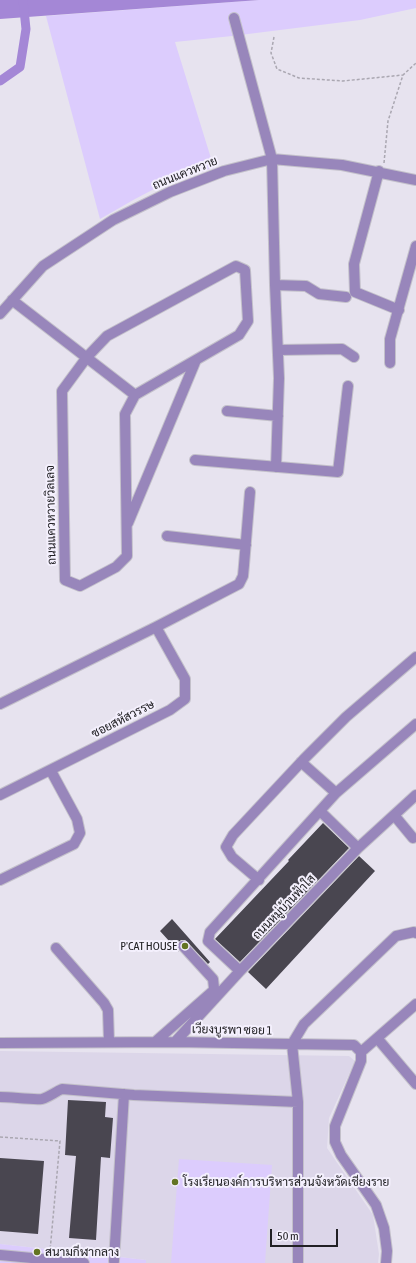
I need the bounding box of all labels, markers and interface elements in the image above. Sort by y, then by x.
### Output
street label: ถนนแควหวาย [150,153,220,193]
street label: ถนนแควหวายวิลเลจ [43,465,59,565]
street label: ซอยสหัสวรรษ [89,697,157,741]
street label: ถนนหมู่บ้านฟ้าใส [249,872,319,942]
place label: P'CAT HOUSE [120,939,177,953]
marker: P'CAT HOUSE [180,941,190,951]
street label: เวียงบูรพา ซอย 1 [192,1022,272,1038]
place label: โรงเรียนองค์การบริหารส่วนจังหวัดเชียงราย [183,1175,389,1189]
marker: โรงเรียนองค์การบริหารส่วนจังหวัดเชียงราย [170,1177,180,1187]
scale bar [272,1221,340,1247]
text: 50 m [277,1229,299,1243]
place label: สนามกีฬากลาง [45,1245,119,1259]
marker: สนามกีฬากลาง [32,1247,42,1257]

